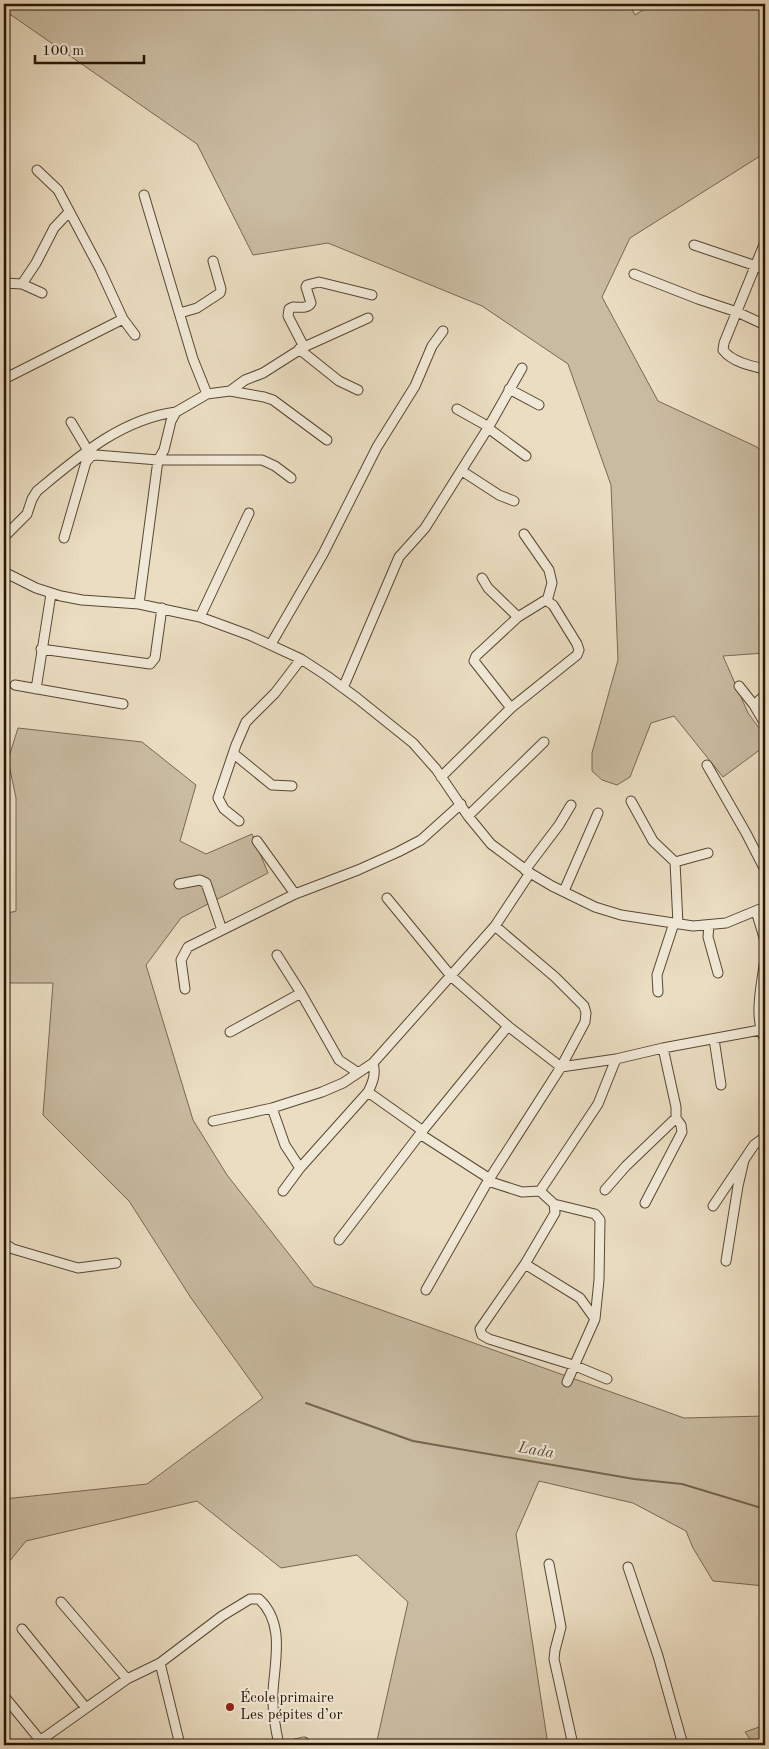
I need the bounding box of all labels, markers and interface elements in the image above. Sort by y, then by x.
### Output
scale bar [35,32,144,64]
text: 100 m [42,44,84,59]
water label: Lada [516,1440,556,1462]
place label: École primaire Les pépites d’or [240,1688,343,1723]
marker: École primaire Les pépites d’or [224,1701,236,1713]

